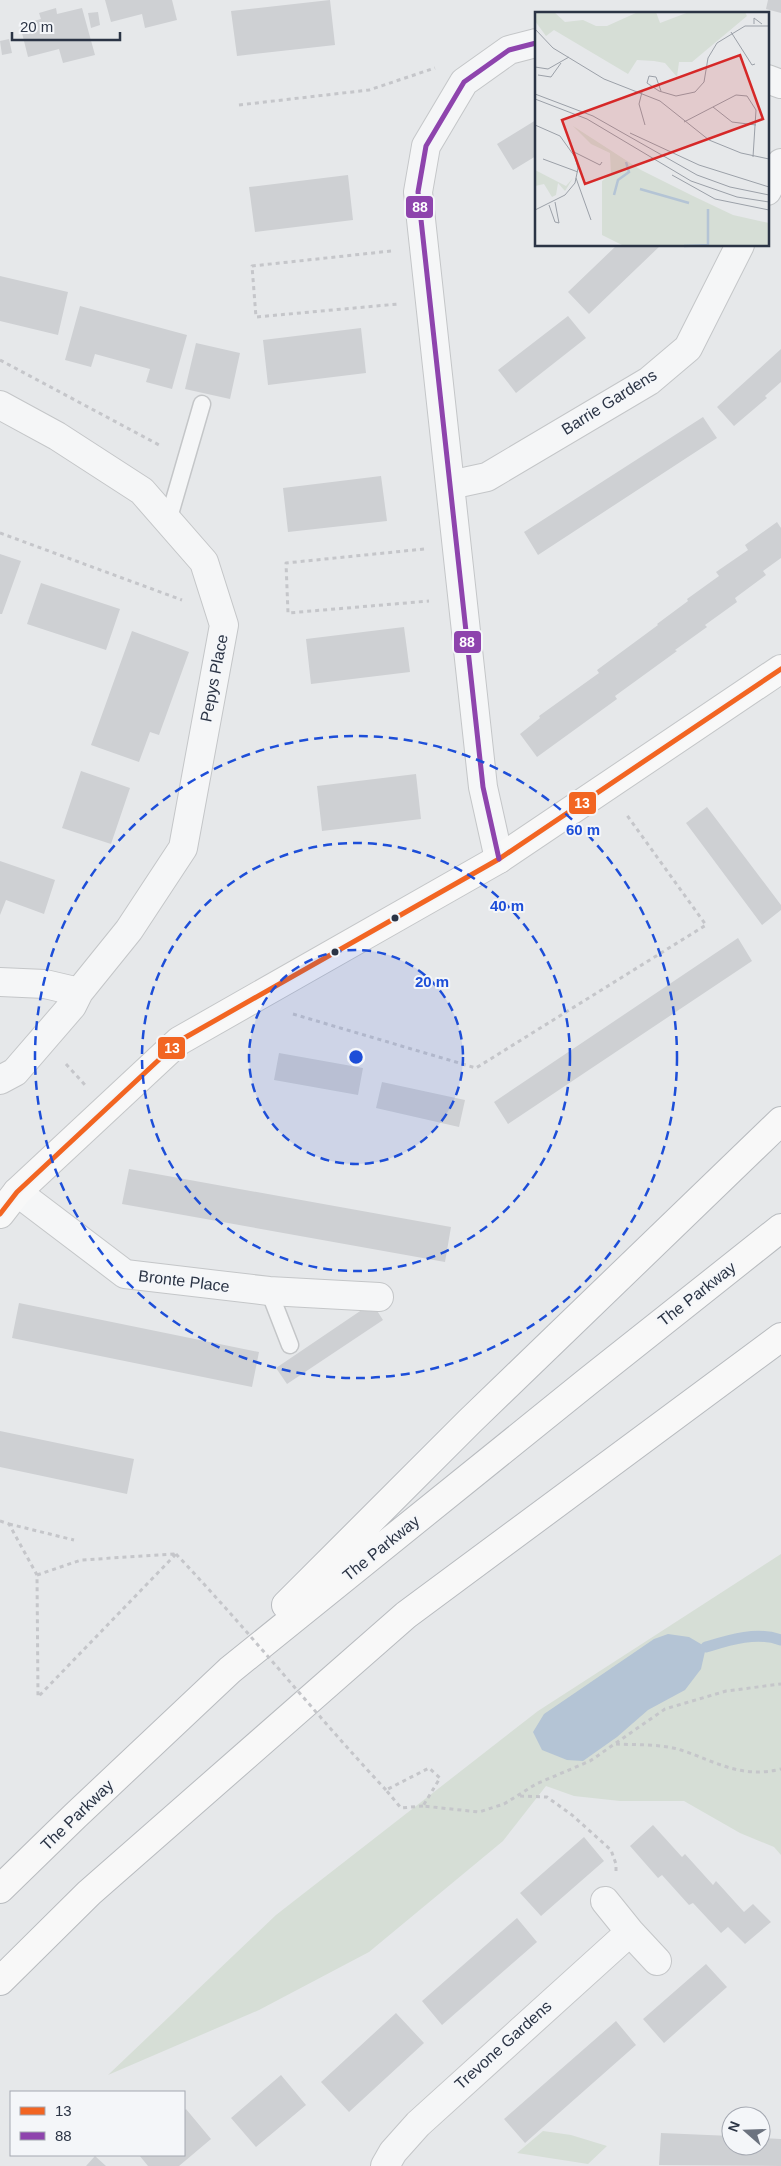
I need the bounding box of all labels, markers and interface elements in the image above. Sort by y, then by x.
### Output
scale bar [12,10,120,42]
inset map [535,12,768,246]
text: 20 m [20,18,53,35]
line badge: 88 [405,195,434,219]
text: 88 [412,199,428,215]
street label: Barrie Gardens [558,366,660,438]
line badge: 88 [453,630,482,654]
street label: Pepys Place [197,633,231,723]
text: 88 [459,634,475,650]
line badge: 13 [568,791,597,815]
text: 13 [574,795,590,811]
text: 60 m [566,821,600,838]
text: 40 m [490,897,524,914]
unlabelled marker [390,913,400,923]
unlabelled marker [330,947,340,957]
text: 20 m [415,973,449,990]
line badge: 13 [157,1036,186,1060]
text: 13 [164,1040,180,1056]
centre of rings [347,1048,365,1066]
street label: The Parkway [655,1259,739,1329]
street label: Bronte Place [138,1267,231,1295]
street label: The Parkway [339,1512,423,1584]
street label: The Parkway [38,1776,116,1854]
street label: Trevone Gardens [451,1997,555,2093]
legend [10,2091,185,2156]
text: 13 [55,2102,72,2119]
north arrow [721,2106,771,2156]
text: N [725,2119,743,2134]
text: 88 [55,2127,72,2144]

